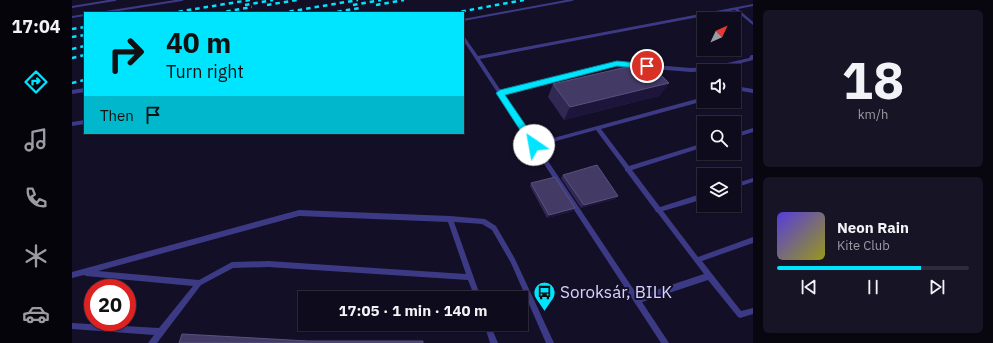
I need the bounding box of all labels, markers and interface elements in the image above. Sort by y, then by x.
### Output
north arrow [697,12,741,56]
map controls [697,12,741,212]
text: 17:04 [11,15,61,38]
text: 40 m [166,24,231,61]
icon: right [100,28,152,80]
text: 18 [842,46,904,113]
pin [630,49,664,83]
icon: arrive [636,55,658,77]
text: Turn right [166,60,244,83]
button: sound [697,64,741,108]
icon: directions [22,68,50,96]
icon: arrive [142,104,164,126]
text: Then [100,106,134,125]
text: km/h [858,106,888,123]
button: search [697,116,741,160]
position arrow [513,124,555,166]
icon: music [22,126,50,154]
button: layers [697,168,741,212]
icon: phone [22,184,50,212]
text: Neon Rain [837,218,909,237]
text: Kite Club [837,237,890,254]
icon: climate [22,242,50,270]
icon: previous [798,276,820,298]
icon: pause [862,276,884,298]
icon: next [926,276,948,298]
speed limit sign: 20 [84,279,136,331]
bus stop icon: Soroksár, BILK [532,279,558,312]
place label: Soroksár, BILK [560,281,672,303]
icon: car [22,300,50,328]
text: 17:05 · 1 min · 140 m [339,301,487,320]

